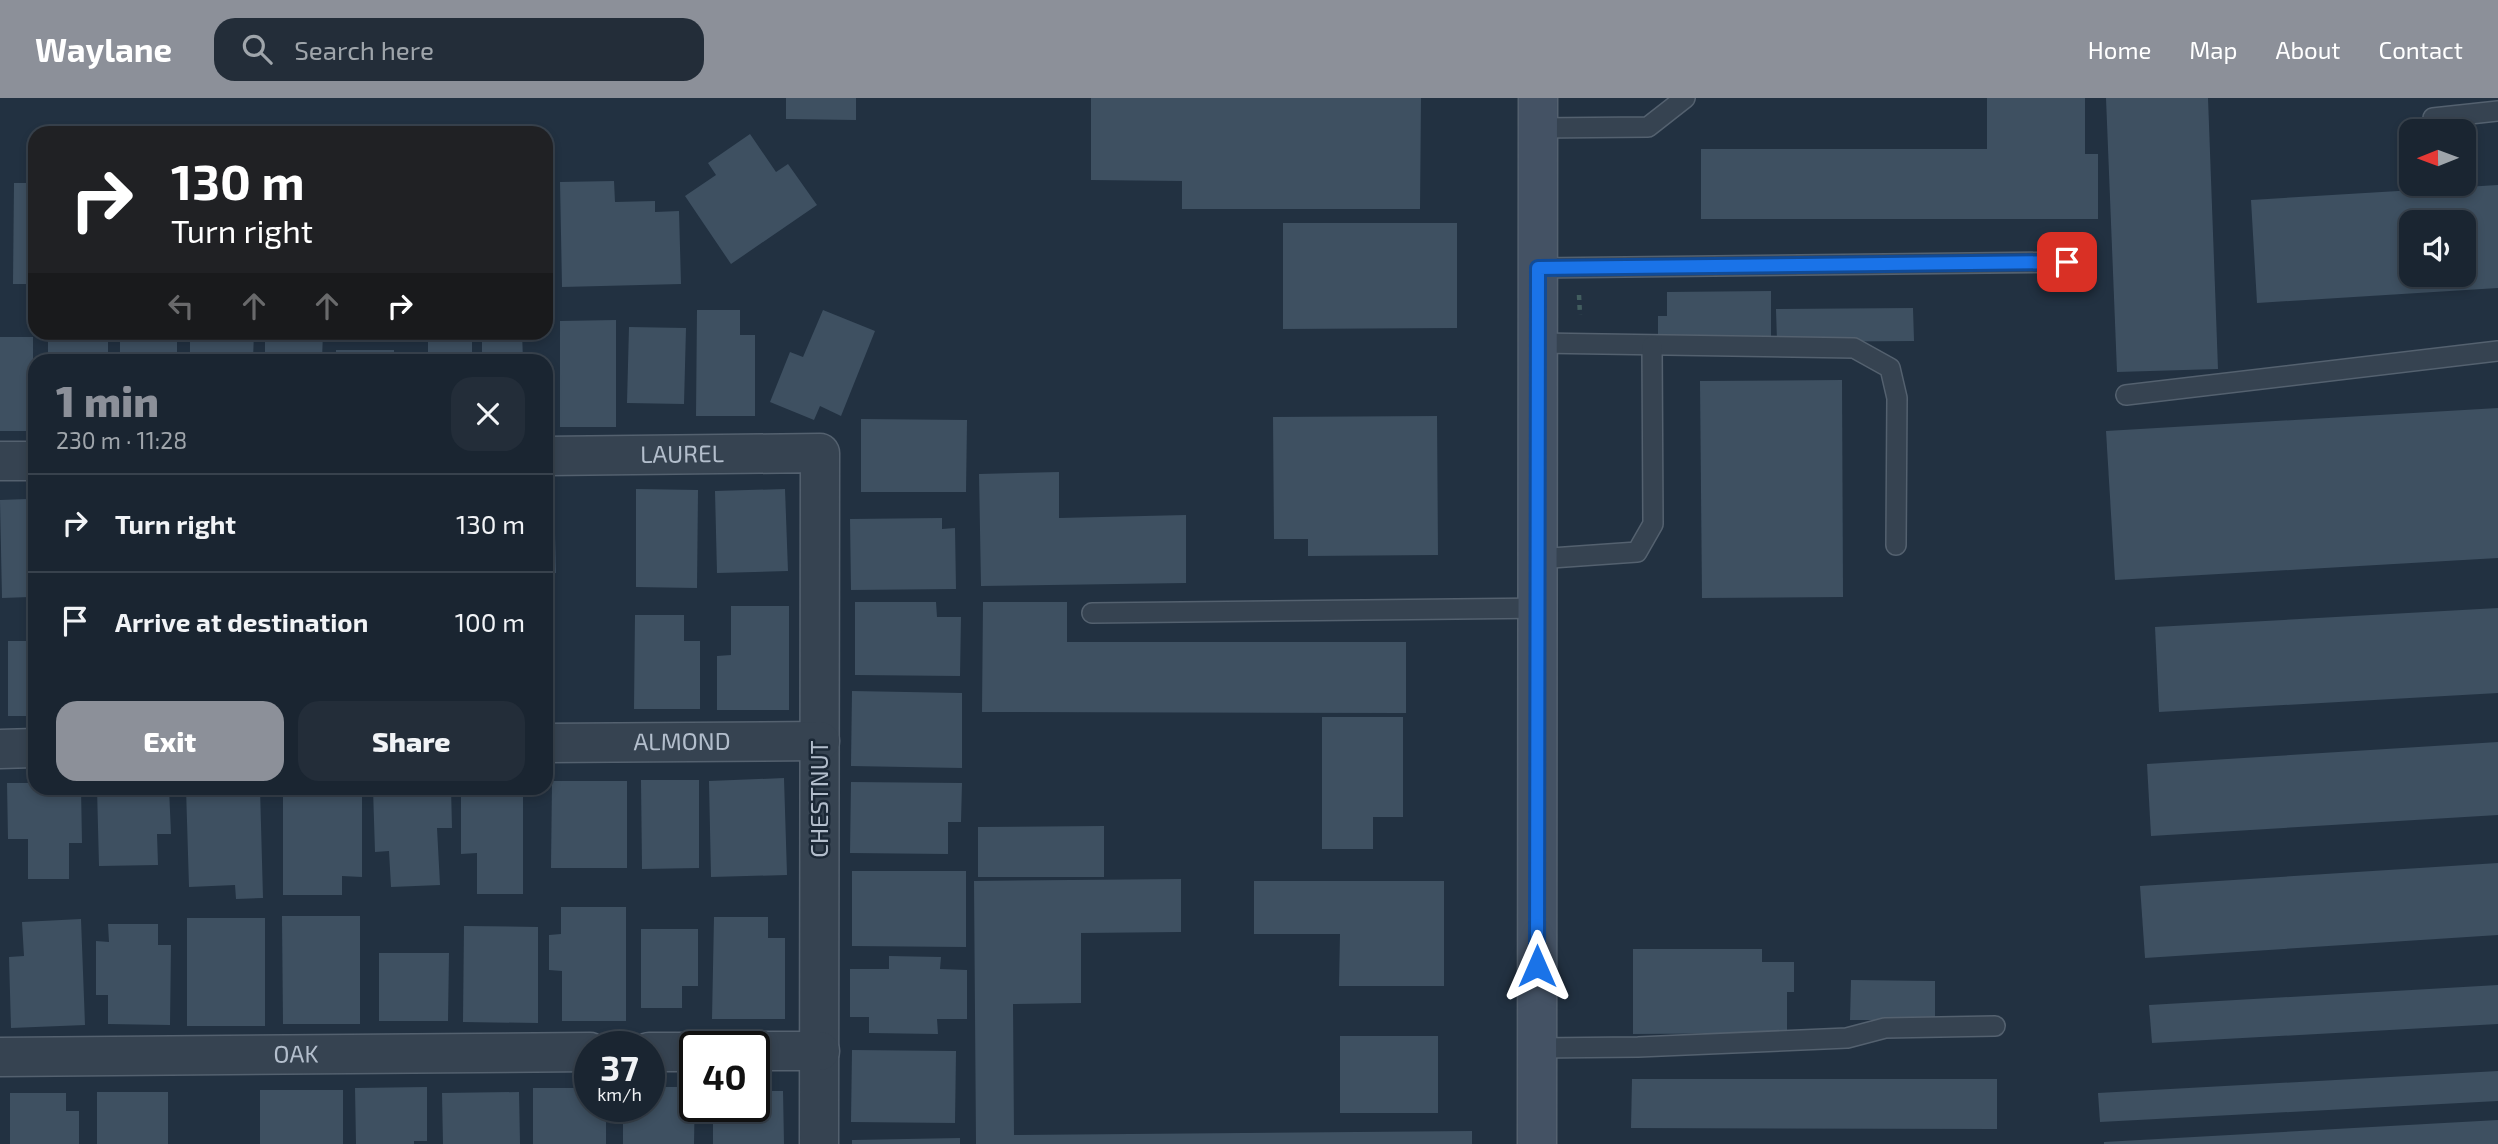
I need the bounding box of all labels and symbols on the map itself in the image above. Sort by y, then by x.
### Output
north arrow [2399,119,2476,196]
pin [2037,232,2097,292]
street label: LAUREL [640,438,724,468]
street label: ALMOND [633,726,731,755]
street label: CHESTNUT [804,740,833,858]
position arrow [1500,929,1574,1003]
speed limit sign: 40 [679,1031,770,1122]
street label: OAK [273,1038,319,1068]

